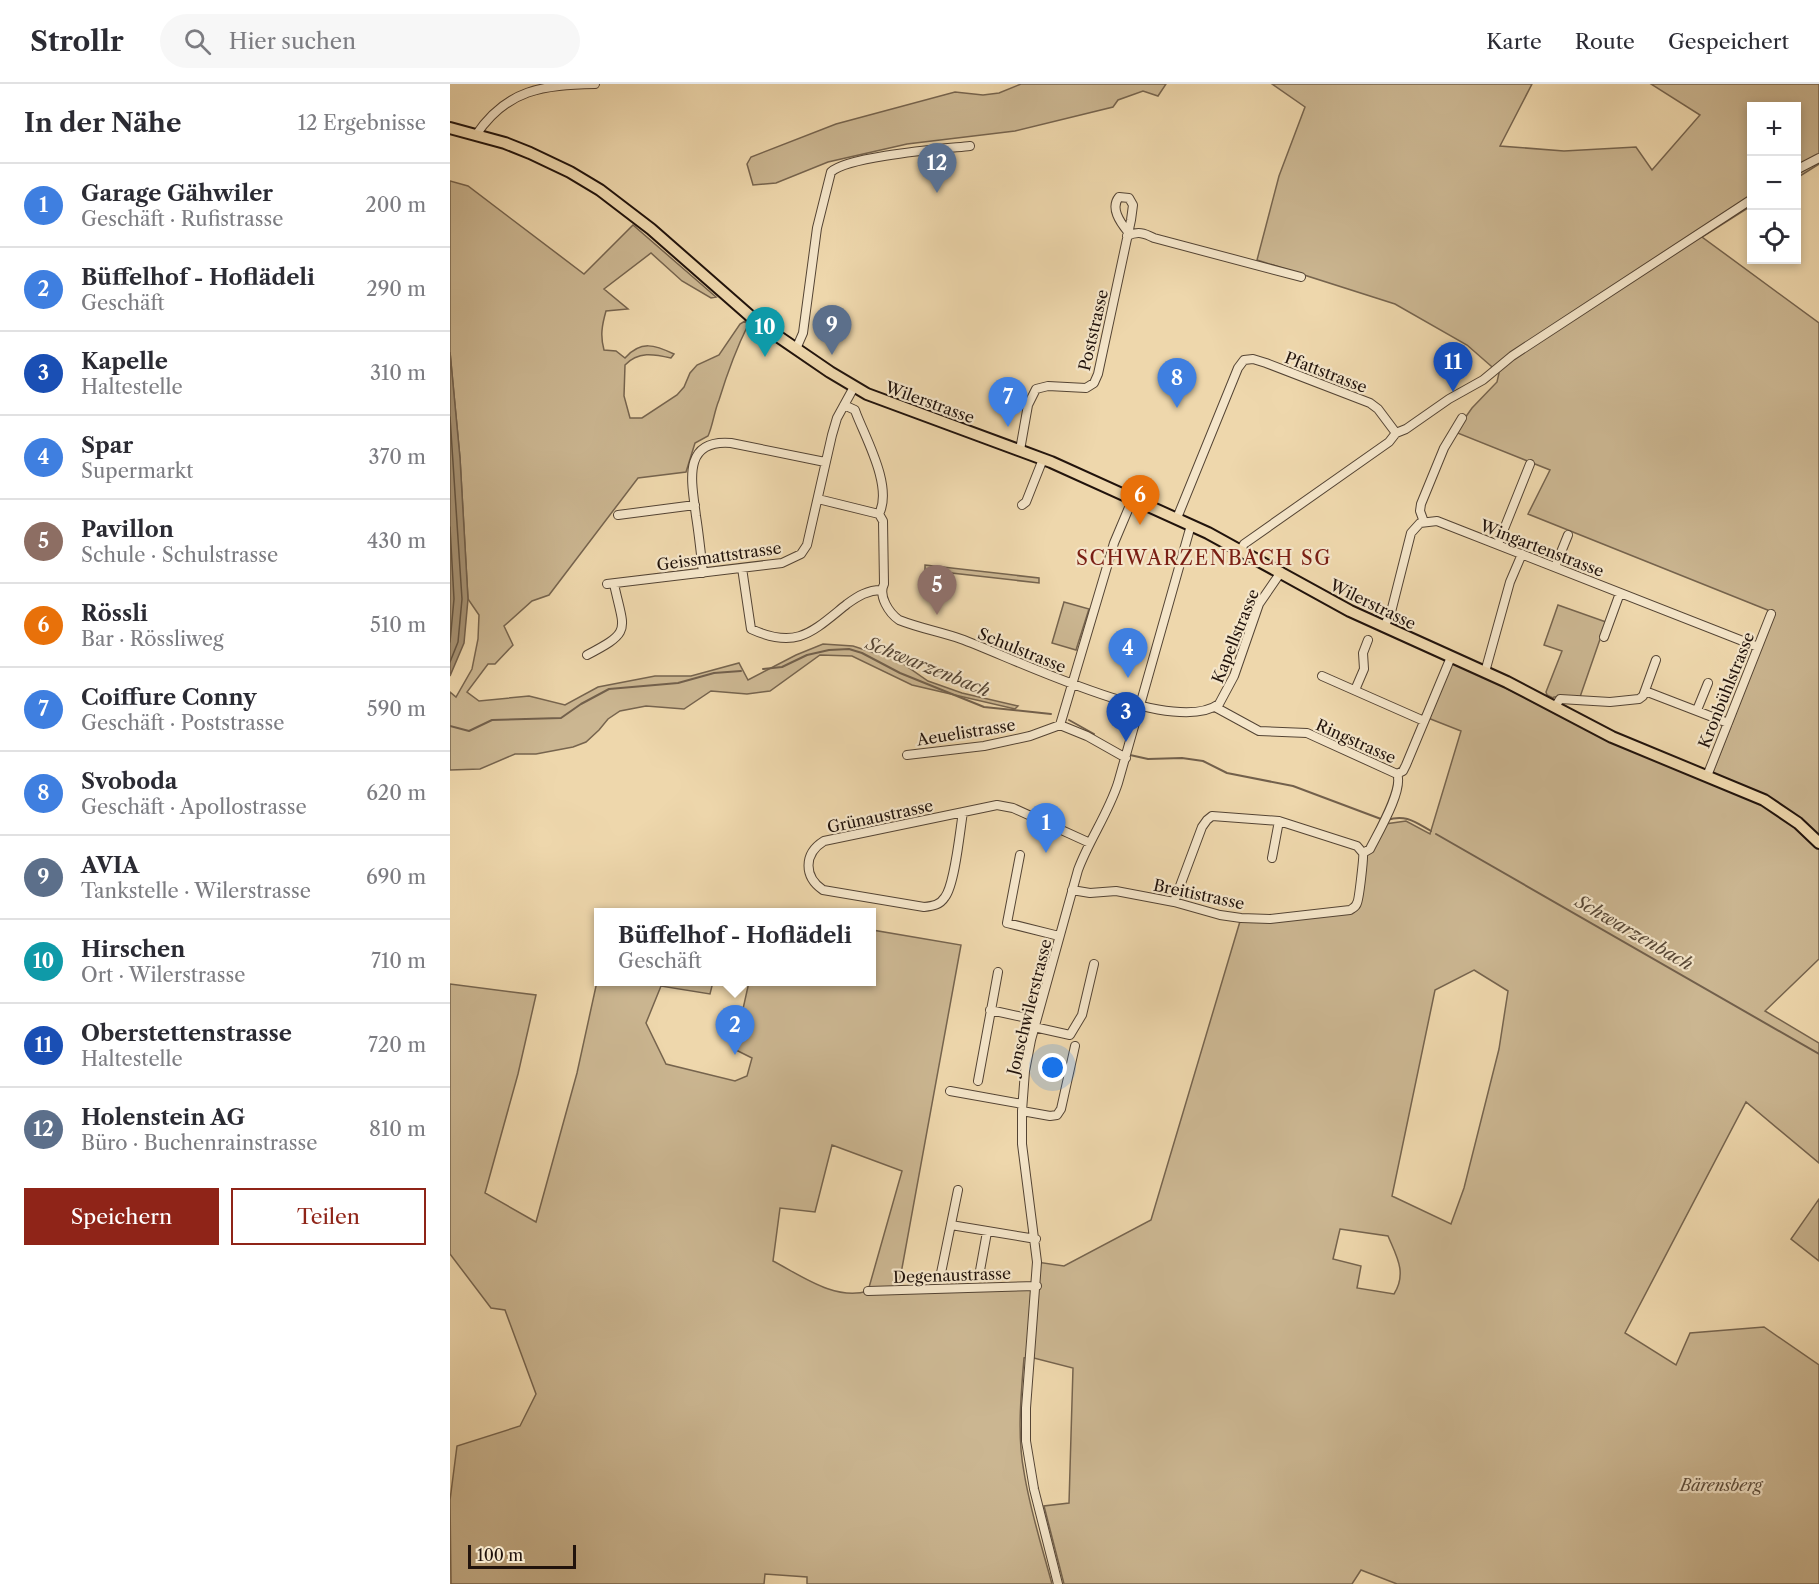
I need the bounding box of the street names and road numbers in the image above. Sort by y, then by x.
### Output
street label: Poststrasse [1074,287,1112,373]
street label: Pfattstrasse [1282,347,1370,397]
street label: Wilerstrasse [882,376,977,427]
street label: Wingartenstrasse [1476,515,1607,581]
street label: Geissmattstrasse [655,537,783,575]
street label: Wilerstrasse [1326,574,1419,633]
street label: Kapellstrasse [1207,586,1263,686]
street label: Schulstrasse [975,623,1069,677]
street label: Kronbühlstrasse [1694,629,1758,751]
street label: Aeuelistrasse [914,714,1017,750]
street label: Ringstrasse [1313,714,1399,768]
street label: Grünaustrasse [825,795,935,837]
street label: Breitistrasse [1152,875,1246,913]
street label: Jonschwilerstrasse [1002,937,1056,1080]
street label: Degenaustrasse [893,1263,1011,1287]

